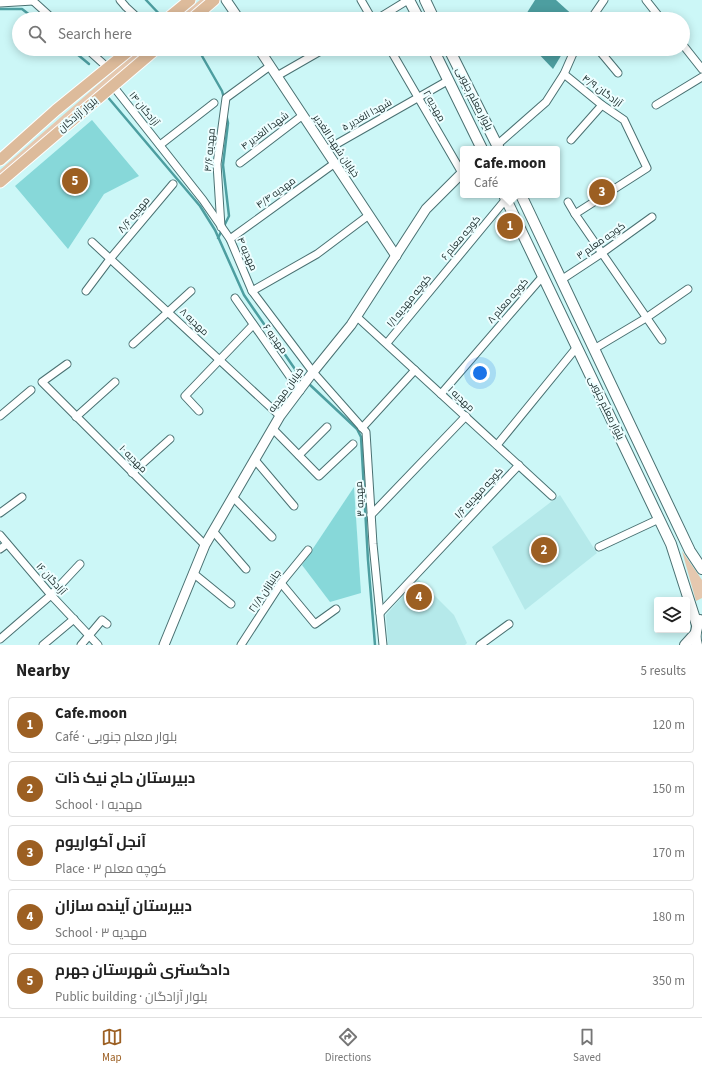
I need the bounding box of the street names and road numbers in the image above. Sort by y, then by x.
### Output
street label: بلوار معلم جنوبی [452,65,496,133]
street label: آزادگان ۴/۹ [579,71,625,111]
street label: مهدیه ۲ [419,88,449,124]
street label: آزادگان ۱۴ [126,89,163,130]
street label: بلوار آزادگان [55,94,101,136]
street label: شهدا الغدیر ۵ [339,95,395,135]
street label: شهدا الغدیر ۴ [238,108,292,154]
street label: خیابان شهدا الغدیر [309,111,362,180]
street label: مهدیه ۴/۶ [201,128,219,172]
street label: مهدیه ۴/۴ [253,174,299,212]
street label: مهدیه ۸/۶ [115,194,153,236]
street label: کوچه معلم ۶ [438,213,484,263]
street label: کوچه معلم ۳ [574,219,628,263]
street label: مهدیه ۴ [233,235,261,273]
street label: کوچه مهدیه ۱/۱ [383,272,435,330]
street label: کوچه معلم ۸ [484,275,532,327]
street label: مهدیه ۸ [176,305,212,339]
street label: مهدیه ۶ [259,321,291,357]
street label: خیابان مهدیه [265,365,307,415]
street label: بلوار معلم جنوبی [585,374,627,442]
street label: مهدیه ۱ [445,383,477,415]
street label: مهدیه ۱۰ [116,442,150,476]
street label: کوچه مهدیه ۱/۶ [452,464,506,522]
street label: مهدیه ۳ [352,481,368,517]
street label: آزادگان ۱۶ [33,560,69,598]
street label: جانبازان ۲۱/۸ [245,567,285,615]

